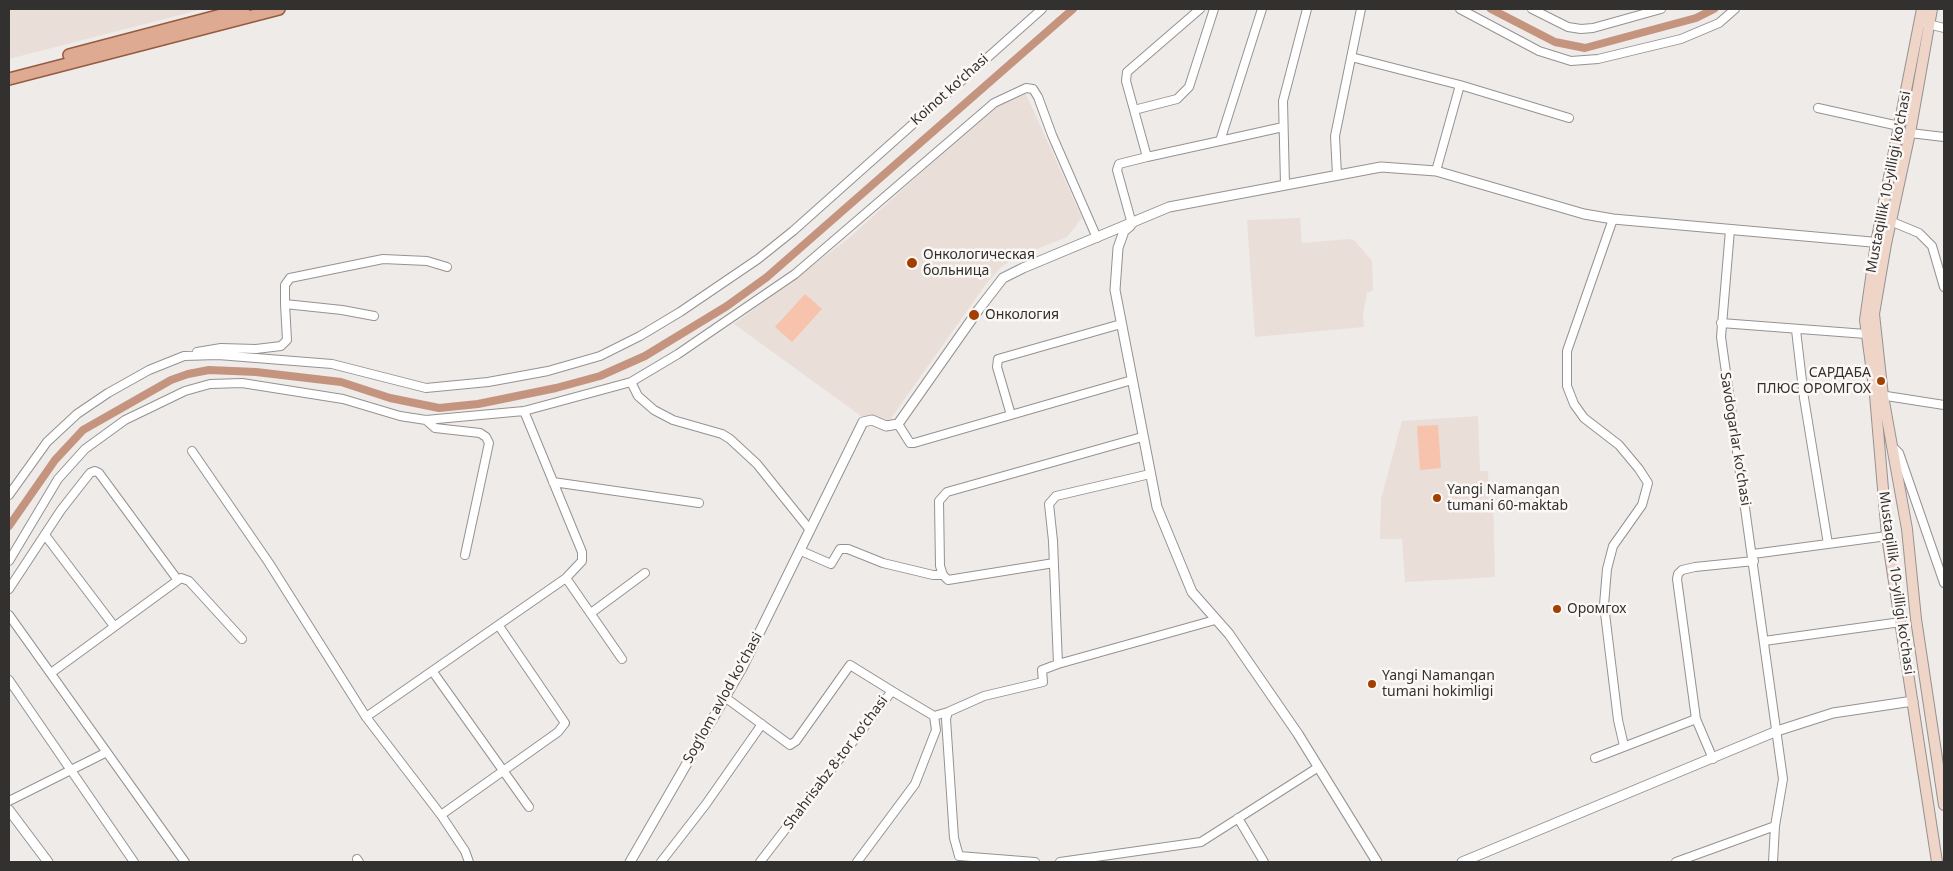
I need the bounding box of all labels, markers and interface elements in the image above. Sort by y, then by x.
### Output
street label: Koinot koʻchasi [908,51,992,129]
street label: Mustaqillik 10-yilligi ko'chasi [1863,90,1915,274]
place label: Онкологическая больница [923,247,1035,280]
marker: Онкологическая больница [905,256,919,270]
place label: Онкология [985,307,1059,323]
marker: Онкология [967,308,981,322]
place label: САРДАБА ПЛЮС ОРОМГОХ [1756,365,1871,398]
street label: Savdogarlar koʻchasi [1716,371,1754,507]
marker: САРДАБА ПЛЮС ОРОМГОХ [1875,375,1887,387]
place label: Yangi Namangan tumani 60-maktab [1447,482,1568,514]
street label: Mustaqillik 10-yilligi ko'chasi [1875,490,1917,676]
marker: Yangi Namangan tumani 60-maktab [1431,492,1443,504]
place label: Оромгох [1567,601,1626,617]
marker: Оромгох [1551,603,1563,615]
street label: Sogʻlom avlod koʻchasi [680,630,766,766]
place label: Yangi Namangan tumani hokimligi [1382,668,1495,700]
marker: Yangi Namangan tumani hokimligi [1366,678,1378,690]
street label: Shahrisabz 8-tor koʻchasi [780,693,892,833]

